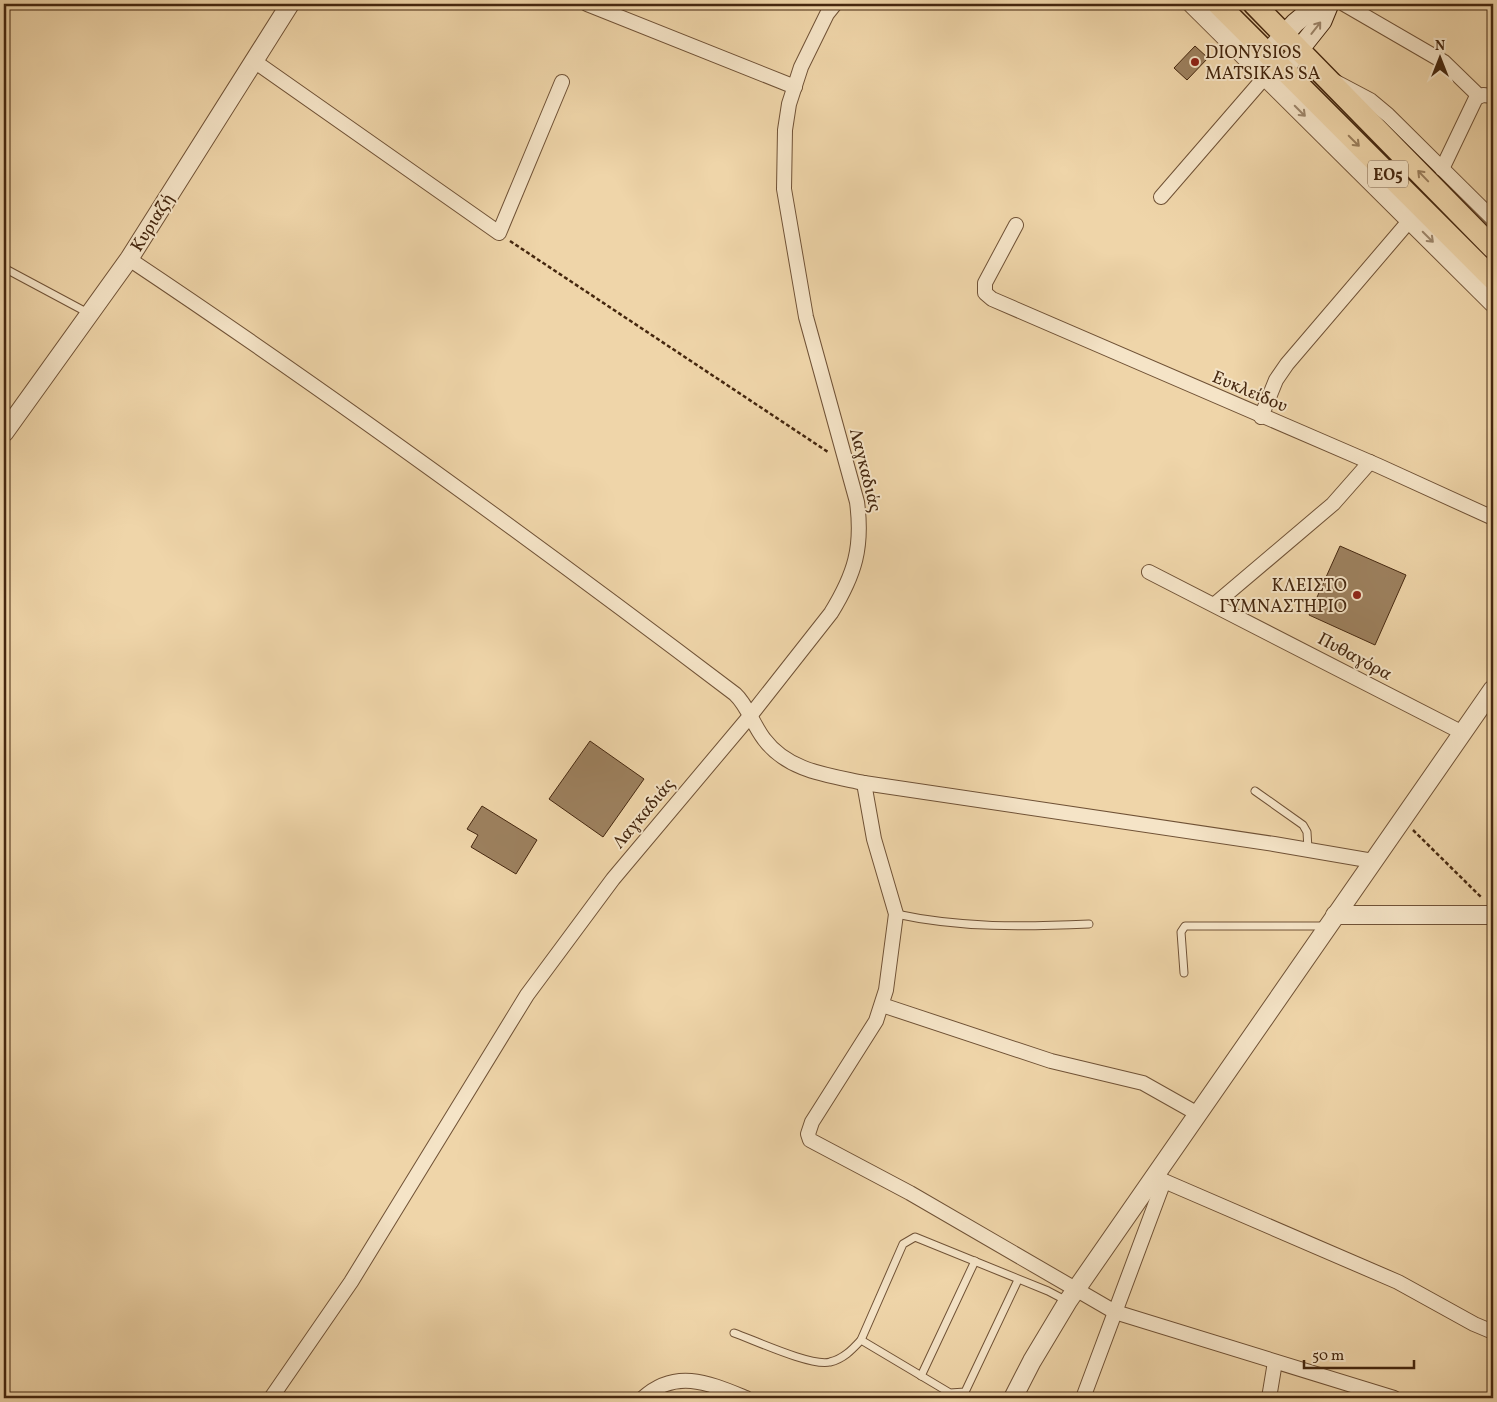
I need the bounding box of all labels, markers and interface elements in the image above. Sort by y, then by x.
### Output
one-way arrow [1311,22,1322,35]
north arrow [1414,32,1464,82]
text: N [1435,37,1445,56]
place label: DIONYSIOS MATSIKAS SA [1205,41,1321,87]
marker: DIONYSIOS MATSIKAS SA [1189,56,1201,68]
one-way arrow [1294,105,1306,117]
one-way arrow [1348,135,1361,147]
road number: ΕΟ5 [1368,160,1408,188]
one-way arrow [1417,169,1429,182]
street label: Κυριαζή [125,189,181,257]
one-way arrow [1422,231,1434,244]
street label: Ευκλείδου [1208,365,1291,419]
street label: Λαγκαδιάς [842,426,887,515]
place label: ΚΛΕΙΣΤΟ ΓΥΜΝΑΣΤΗΡΙΟ [1219,574,1347,620]
marker: ΚΛΕΙΣΤΟ ΓΥΜΝΑΣΤΗΡΙΟ [1351,589,1363,601]
street label: Πυθαγόρα [1313,627,1396,687]
street label: Λαγκαδιάς [607,773,681,855]
scale bar [1304,1337,1414,1369]
text: 50 m [1312,1346,1344,1367]

